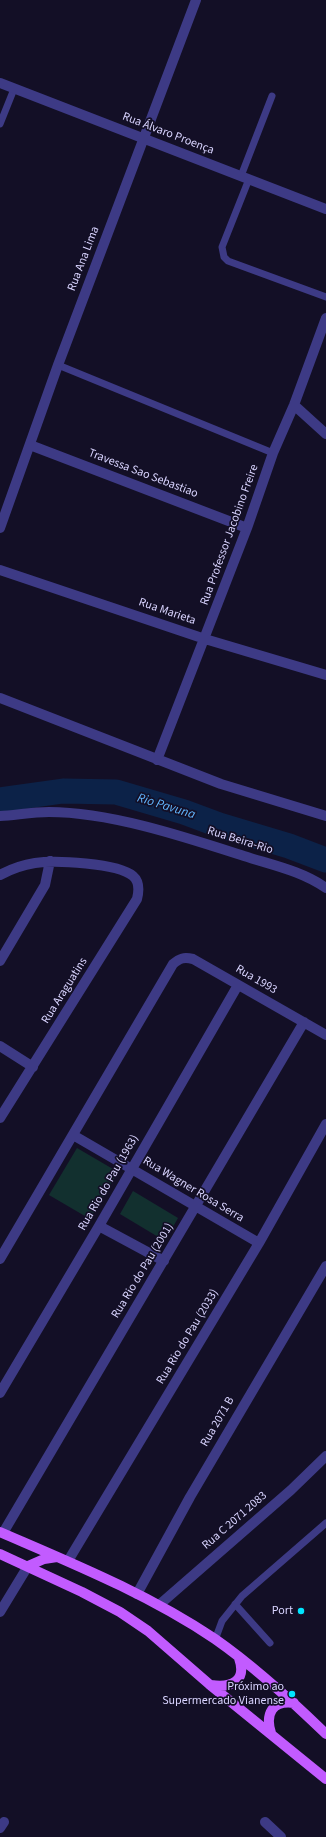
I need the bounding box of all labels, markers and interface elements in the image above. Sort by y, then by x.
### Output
street label: Rua Álvaro Proença [120,110,216,158]
street label: Rua Ana Lima [65,225,103,293]
street label: Travessa Sao Sebastiao [86,446,200,502]
street label: Rua Professor Jacobino Freire [198,463,262,607]
street label: Rua Marieta [137,596,197,628]
water label: Rio Pavuna [135,791,197,823]
street label: Rua Beira-Rio [206,824,274,858]
street label: Rua Araguatins [39,955,91,1027]
street label: Rua 1993 [233,962,279,998]
street label: Rua Rio do Pau (1963) [76,1132,142,1234]
street label: Rua Wagner Rosa Serra [140,1154,246,1226]
street label: Rua Rio do Pau (2001) [109,1221,177,1321]
street label: Rua Rio do Pau (2033) [154,1287,222,1387]
street label: Rua 2071 B [198,1395,238,1449]
street label: Rua C 2071 2083 [200,1489,270,1553]
place label: Port [272,1604,293,1618]
marker: Port [296,1606,306,1616]
place label: Próximo ao Supermercado Vianense [162,1680,284,1708]
marker: Próximo ao Supermercado Vianense [287,1689,297,1699]

